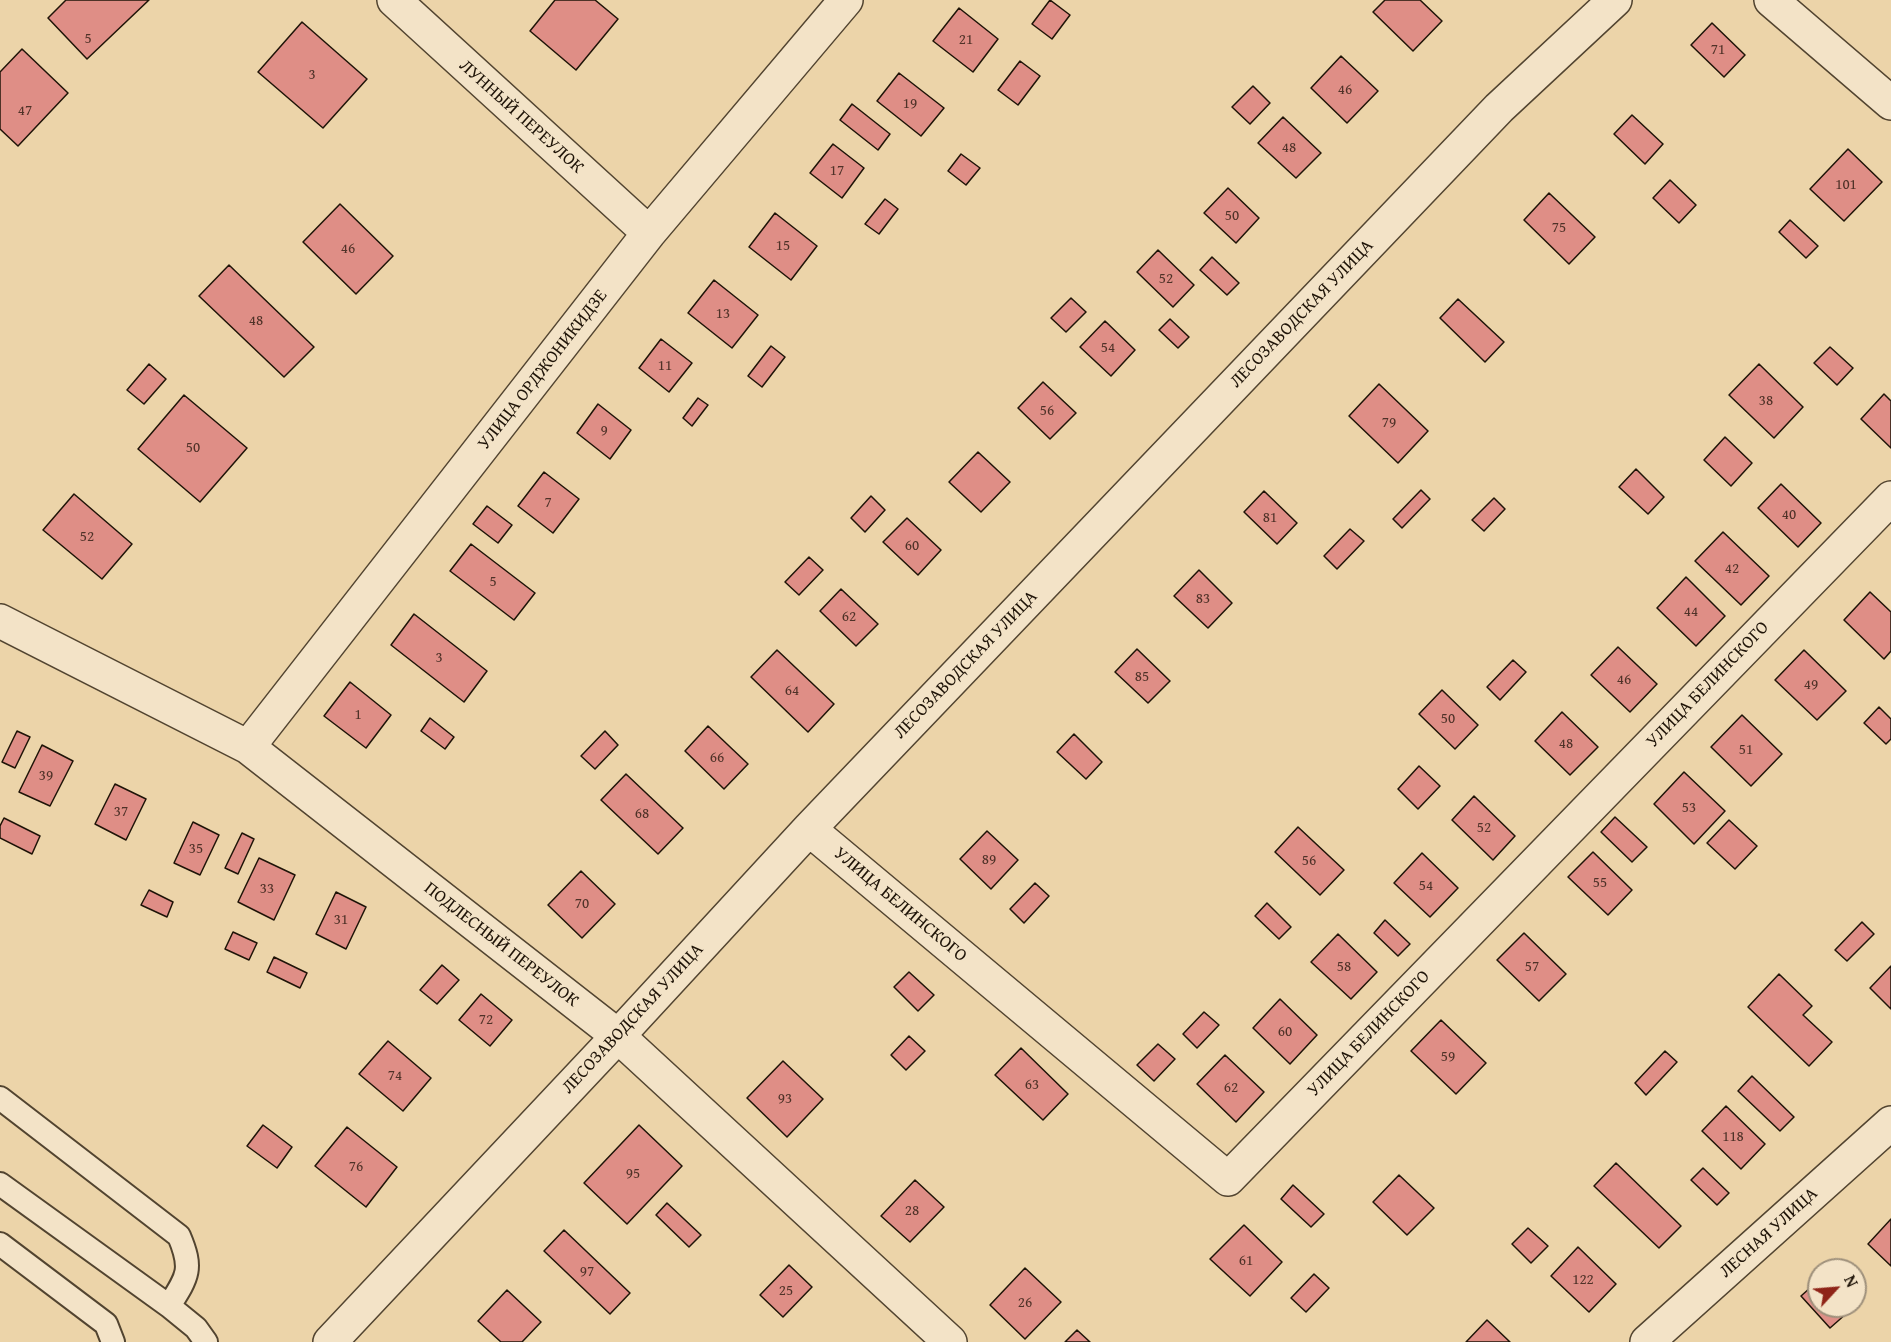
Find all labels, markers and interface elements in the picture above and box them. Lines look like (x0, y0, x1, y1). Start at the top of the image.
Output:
house number: 5 (84, 30, 92, 48)
house number: 21 (959, 31, 973, 49)
house number: 71 (1711, 41, 1725, 59)
street label: ЛУННЫЙ ПЕРЕУЛОК (454, 55, 588, 179)
house number: 3 (308, 66, 316, 84)
house number: 46 (1338, 81, 1352, 99)
house number: 19 (903, 95, 917, 113)
house number: 47 (18, 102, 32, 120)
house number: 48 (1282, 139, 1296, 157)
house number: 17 (830, 162, 844, 180)
house number: 101 (1835, 176, 1857, 194)
house number: 50 (1225, 207, 1239, 225)
house number: 75 (1552, 219, 1566, 237)
street label: ЛЕСОЗАВОДСКАЯ УЛИЦА (1226, 235, 1378, 393)
house number: 15 (776, 237, 790, 255)
house number: 46 (341, 240, 355, 258)
house number: 52 (1159, 270, 1173, 288)
street label: УЛИЦА ОРДЖОНИКИДЗЕ (474, 286, 612, 454)
house number: 13 (716, 305, 730, 323)
house number: 48 (249, 312, 263, 330)
house number: 54 (1101, 339, 1115, 357)
house number: 11 (658, 357, 672, 375)
house number: 38 (1759, 392, 1773, 410)
house number: 56 (1040, 402, 1054, 420)
house number: 79 (1382, 414, 1396, 432)
house number: 9 (600, 422, 608, 440)
house number: 50 (186, 439, 200, 457)
house number: 7 (544, 494, 552, 512)
house number: 40 (1782, 506, 1796, 524)
house number: 81 (1263, 509, 1277, 527)
house number: 52 (80, 528, 94, 546)
house number: 60 (905, 537, 919, 555)
house number: 42 (1725, 560, 1739, 578)
house number: 5 (489, 573, 497, 591)
street label: ЛЕСОЗАВОДСКАЯ УЛИЦА (890, 586, 1042, 744)
house number: 83 (1196, 590, 1210, 608)
house number: 44 (1684, 603, 1698, 621)
house number: 62 (842, 608, 856, 626)
street label: УЛИЦА БЕЛИНСКОГО (1642, 617, 1774, 753)
house number: 3 (435, 649, 443, 667)
house number: 85 (1135, 668, 1149, 686)
house number: 46 (1617, 671, 1631, 689)
house number: 49 (1804, 676, 1818, 694)
house number: 64 (785, 682, 799, 700)
house number: 1 (354, 706, 362, 724)
house number: 50 (1441, 710, 1455, 728)
house number: 48 (1559, 735, 1573, 753)
house number: 51 (1739, 741, 1753, 759)
house number: 66 (710, 749, 724, 767)
house number: 39 (39, 767, 53, 785)
house number: 53 (1682, 799, 1696, 817)
house number: 37 (114, 803, 128, 821)
house number: 68 (635, 805, 649, 823)
house number: 52 (1477, 819, 1491, 837)
house number: 35 (189, 840, 203, 858)
street label: УЛИЦА БЕЛИНСКОГО (829, 843, 971, 967)
house number: 89 (982, 851, 996, 869)
house number: 56 (1302, 852, 1316, 870)
house number: 55 (1593, 874, 1607, 892)
house number: 54 (1419, 877, 1433, 895)
street label: ПОДЛЕСНЫЙ ПЕРЕУЛОК (419, 878, 583, 1012)
house number: 33 (260, 880, 274, 898)
house number: 70 (575, 895, 589, 913)
house number: 31 (334, 911, 348, 929)
street label: ЛЕСОЗАВОДСКАЯ УЛИЦА (558, 939, 708, 1099)
house number: 58 (1337, 958, 1351, 976)
house number: 57 (1525, 958, 1539, 976)
street label: УЛИЦА БЕЛИНСКОГО (1303, 966, 1435, 1102)
house number: 72 (479, 1011, 493, 1029)
house number: 60 (1278, 1023, 1292, 1041)
house number: 59 (1441, 1048, 1455, 1066)
house number: 74 (388, 1067, 402, 1085)
house number: 63 (1025, 1076, 1039, 1094)
house number: 62 (1224, 1079, 1238, 1097)
house number: 93 (778, 1090, 792, 1108)
house number: 118 (1722, 1128, 1744, 1146)
house number: 76 (349, 1158, 363, 1176)
house number: 95 (626, 1165, 640, 1183)
street label: ЛЕСНАЯ УЛИЦА (1715, 1183, 1823, 1283)
house number: 28 (905, 1202, 919, 1220)
house number: 61 (1239, 1252, 1253, 1270)
north arrow (1807, 1258, 1867, 1318)
house number: 97 (580, 1263, 594, 1281)
house number: 122 (1572, 1271, 1594, 1289)
text: N (1838, 1271, 1865, 1291)
house number: 25 (779, 1282, 793, 1300)
house number: 26 (1018, 1294, 1032, 1312)

